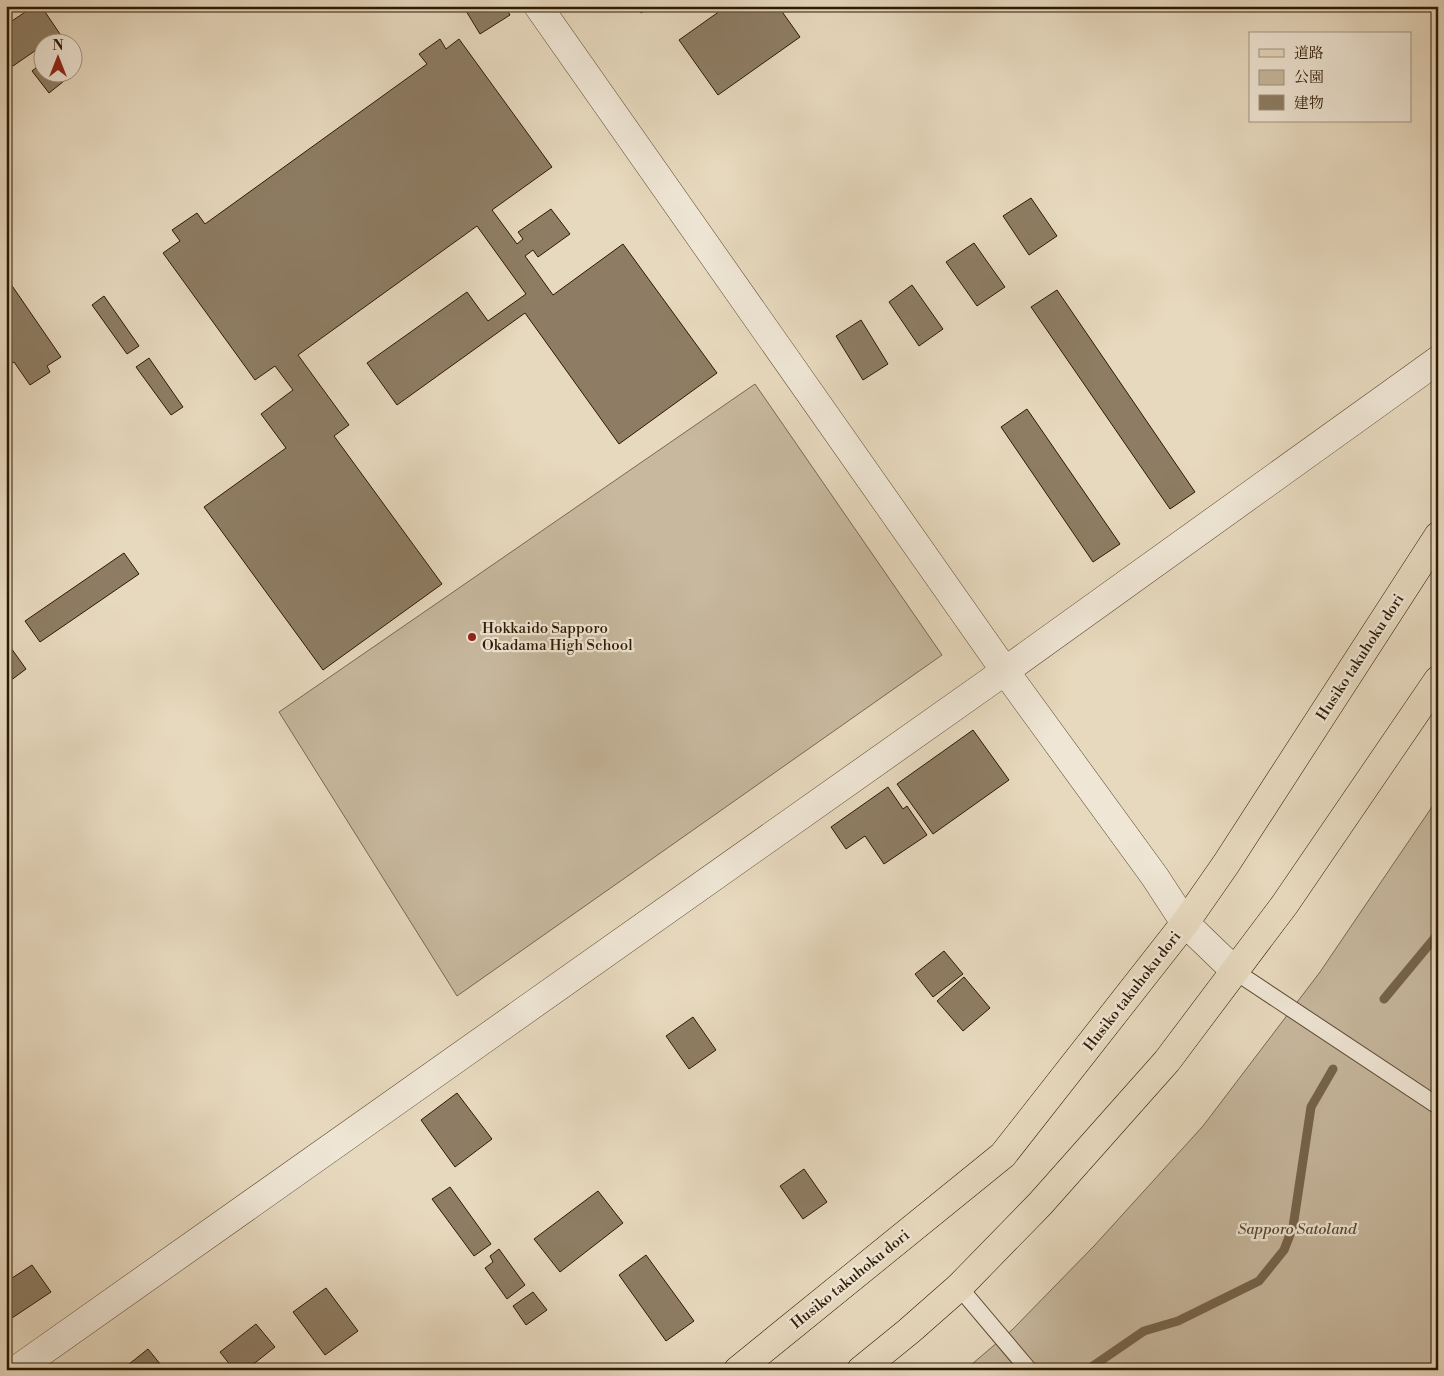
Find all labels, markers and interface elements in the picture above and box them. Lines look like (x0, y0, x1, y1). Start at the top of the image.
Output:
north arrow (32, 32, 82, 82)
legend (1249, 32, 1412, 122)
text: N (52, 37, 64, 55)
text: 道路 (1294, 44, 1324, 63)
text: 公園 (1294, 68, 1324, 87)
text: 建物 (1294, 94, 1324, 113)
street label: Husiko takuhoku dori (1312, 590, 1408, 724)
place label: Hokkaido Sapporo Okadama High School (482, 619, 633, 655)
marker: Hokkaido Sapporo Okadama High School (466, 631, 478, 643)
street label: Husiko takuhoku dori (1080, 927, 1185, 1055)
park label: Sapporo Satoland (1238, 1220, 1357, 1239)
street label: Husiko takuhoku dori (787, 1226, 914, 1333)

